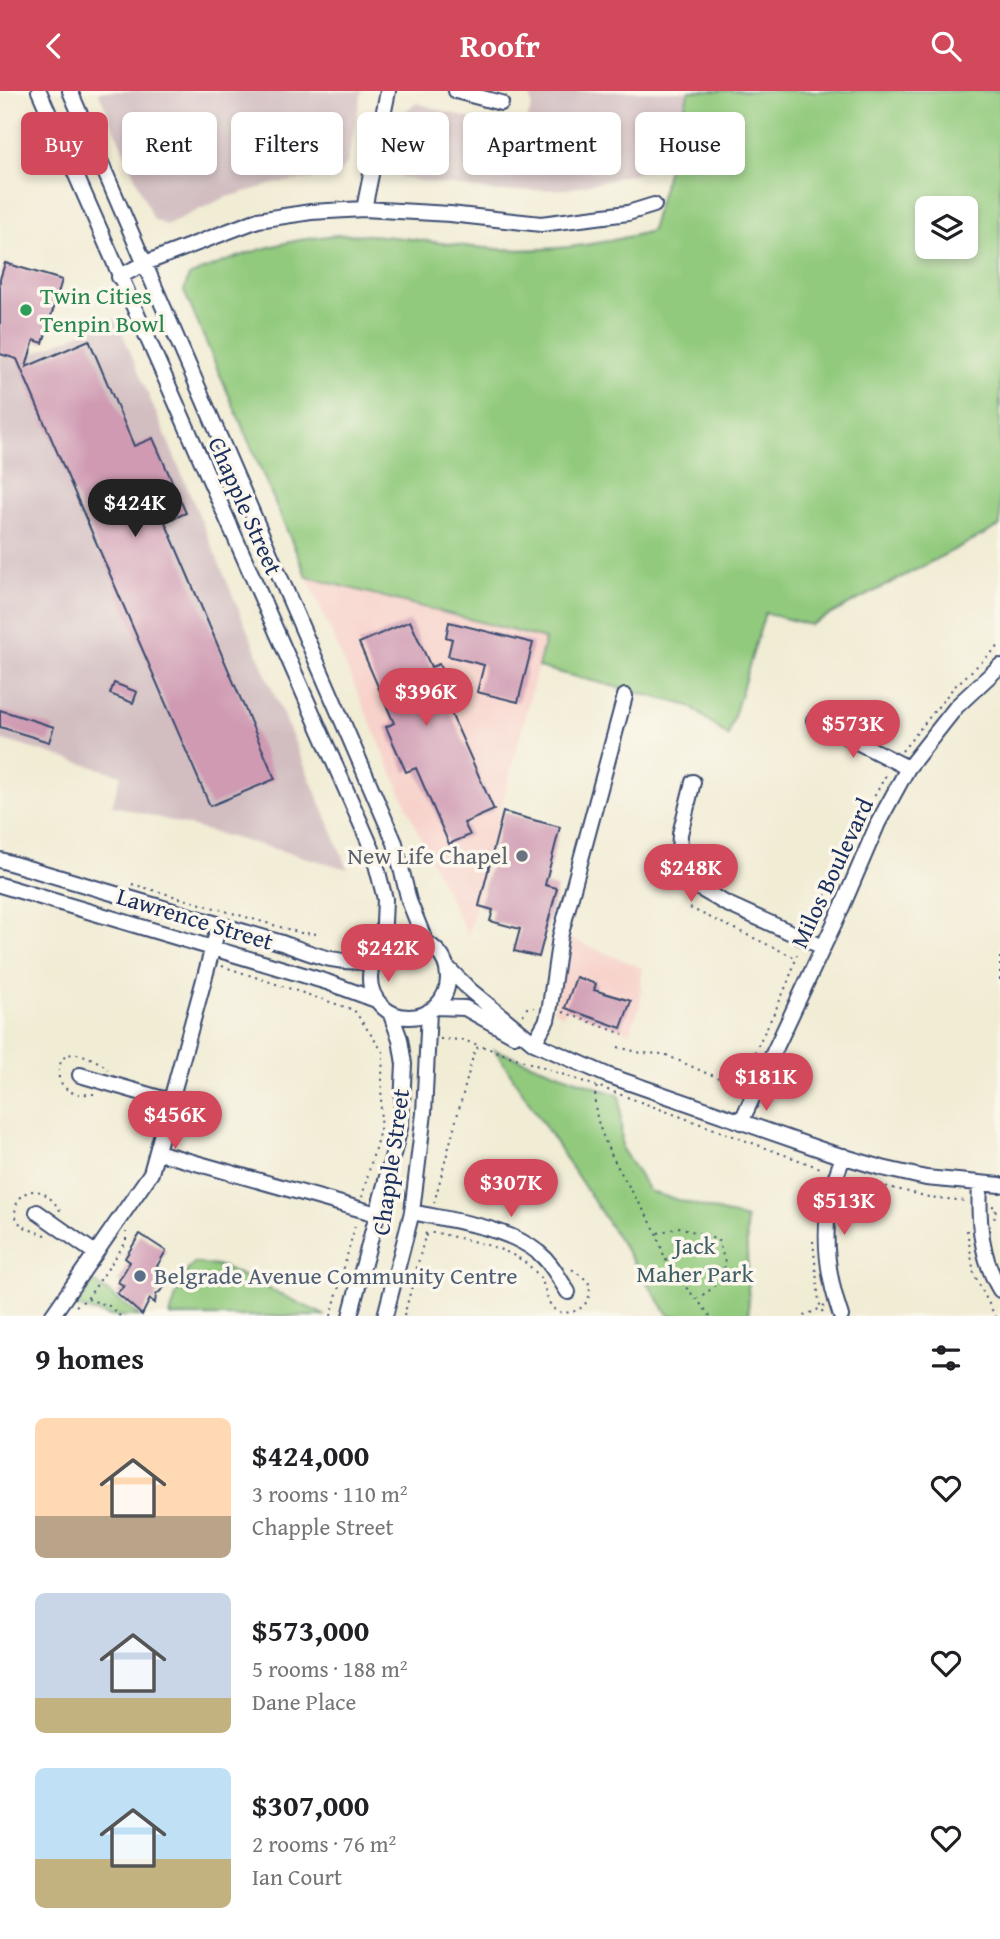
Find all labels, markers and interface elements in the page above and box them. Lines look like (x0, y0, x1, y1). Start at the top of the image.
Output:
text: Roofr (460, 22, 540, 69)
icon: back (35, 27, 73, 65)
icon: search (927, 27, 965, 65)
chip: Buy (21, 112, 108, 175)
chip: Rent (122, 112, 217, 175)
chip: Filters (231, 112, 343, 175)
chip: New (357, 112, 449, 175)
chip: Apartment (463, 112, 621, 175)
chip: House (635, 112, 745, 175)
map controls (915, 196, 978, 259)
button: layers (915, 196, 978, 259)
place label: Twin Cities Tenpin Bowl (40, 278, 165, 341)
marker: Twin Cities Tenpin Bowl (18, 302, 34, 318)
street label: Chapple Street (199, 431, 292, 581)
pin: $424K (86, 479, 184, 539)
text: $424K (104, 485, 166, 518)
pin: $396K (377, 669, 475, 728)
text: $396K (395, 674, 457, 707)
pin: $573K (804, 701, 902, 760)
text: $573K (822, 706, 884, 739)
street label: Milos Boulevard (781, 792, 882, 954)
place label: New Life Chapel (347, 838, 508, 873)
pin: $248K (642, 845, 740, 904)
marker: New Life Chapel (514, 848, 530, 864)
text: $248K (660, 850, 722, 883)
street label: Lawrence Street (113, 878, 278, 959)
pin: $242K (339, 925, 437, 984)
text: $242K (357, 930, 419, 963)
pin: $181K (717, 1053, 815, 1113)
text: $181K (735, 1059, 797, 1092)
street label: Chapple Street (363, 1086, 418, 1238)
pin: $456K (126, 1091, 224, 1151)
text: $456K (144, 1097, 206, 1130)
pin: $307K (462, 1159, 560, 1219)
text: $307K (480, 1165, 542, 1198)
pin: $513K (795, 1177, 893, 1237)
text: $513K (813, 1183, 875, 1216)
park label: Jack Maher Park (636, 1228, 754, 1291)
place label: Belgrade Avenue Community Centre (154, 1258, 517, 1293)
marker: Belgrade Avenue Community Centre (132, 1268, 148, 1284)
text: 9 homes (35, 1336, 144, 1380)
icon: filters (927, 1339, 965, 1377)
text: $424,000 (252, 1433, 369, 1477)
icon: home (91, 1446, 175, 1530)
icon: heart (927, 1469, 965, 1507)
text: 3 rooms · 110 m² (252, 1477, 407, 1510)
text: Chapple Street (252, 1510, 394, 1543)
text: $573,000 (252, 1608, 369, 1652)
icon: home (91, 1621, 175, 1705)
icon: heart (927, 1644, 965, 1682)
text: 5 rooms · 188 m² (252, 1652, 407, 1685)
text: Dane Place (252, 1685, 356, 1718)
text: $307,000 (252, 1783, 369, 1827)
icon: home (91, 1796, 175, 1880)
icon: heart (927, 1819, 965, 1857)
text: 2 rooms · 76 m² (252, 1827, 396, 1860)
text: Ian Court (252, 1860, 342, 1893)

